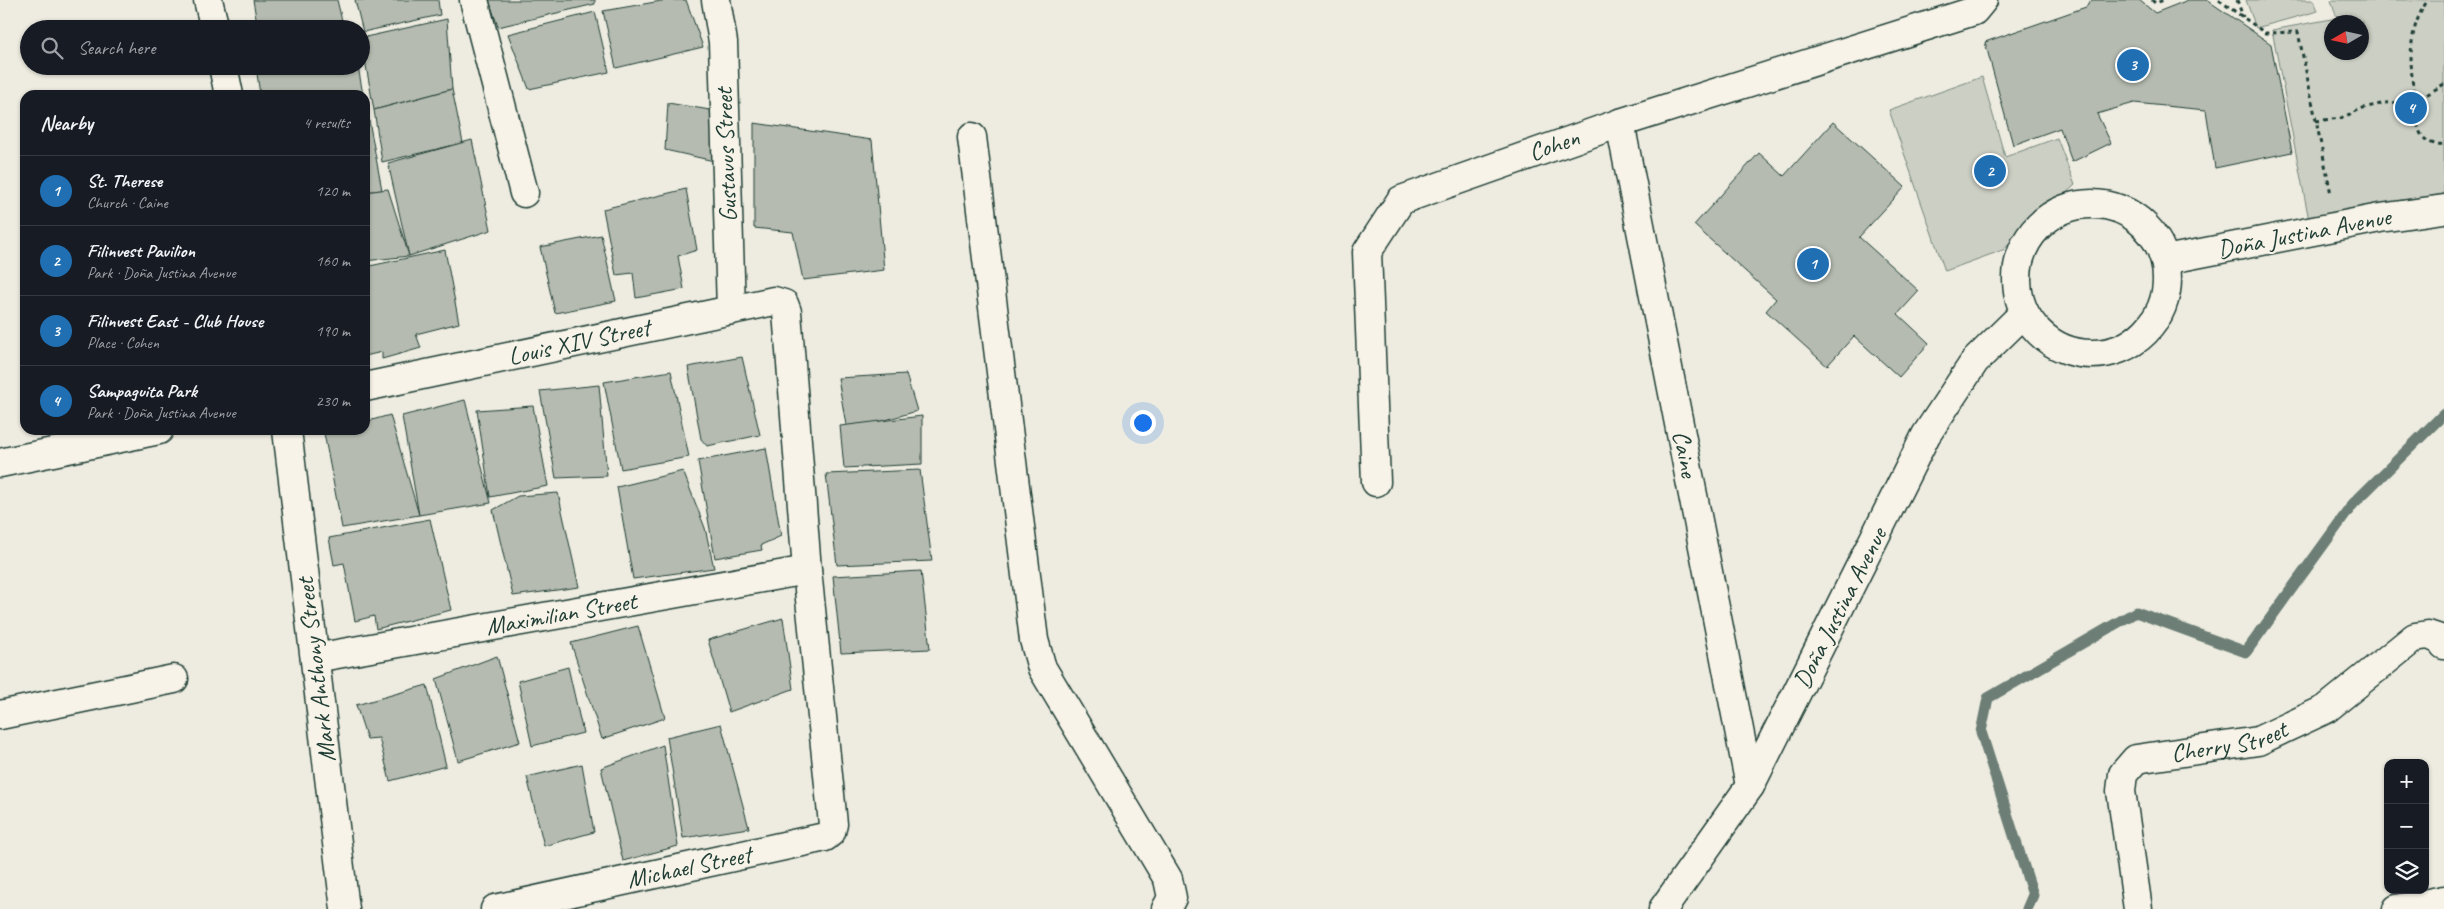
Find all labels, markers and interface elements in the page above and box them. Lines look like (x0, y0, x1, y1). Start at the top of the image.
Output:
north arrow (2324, 15, 2369, 60)
search box (20, 20, 370, 75)
icon: search (38, 34, 66, 62)
text: Search here (78, 36, 155, 60)
pin: 3 (2117, 46, 2149, 84)
street label: Gustavus Street (708, 85, 744, 223)
pin: 4 (2395, 89, 2427, 127)
text: Nearby (40, 110, 93, 136)
text: 4 results (303, 113, 350, 133)
street label: Cohen (1524, 121, 1584, 169)
pin: 2 (1974, 152, 2006, 190)
text: St. Therese (87, 169, 162, 193)
text: 1 (52, 181, 60, 201)
text: 120 m (316, 181, 350, 201)
text: Church · Caine (87, 193, 168, 213)
street label: Doña Justina Avenue (2215, 200, 2395, 265)
text: Filinvest Pavilion (87, 239, 195, 263)
pin: 1 (1797, 245, 1829, 283)
text: 2 (52, 251, 60, 271)
text: 160 m (316, 251, 350, 271)
text: Park · Doña Justina Avenue (87, 263, 236, 283)
text: Filinvest East - Club House (87, 309, 263, 333)
street label: Louis XIV Street (505, 311, 656, 373)
text: 3 (52, 321, 60, 341)
text: 190 m (316, 321, 350, 341)
text: Place · Cohen (87, 333, 159, 353)
text: Sampaguita Park (87, 379, 197, 403)
text: 4 (52, 391, 60, 411)
text: 230 m (316, 391, 350, 411)
text: Park · Doña Justina Avenue (87, 403, 236, 423)
your location (1130, 410, 1156, 436)
street label: Caine (1665, 428, 1706, 482)
street label: Doña Justina Avenue (1786, 521, 1895, 694)
street label: Mark Anthony Street (289, 573, 343, 764)
street label: Maximilian Street (483, 585, 641, 643)
street label: Cherry Street (2169, 712, 2295, 770)
map controls (2384, 759, 2429, 894)
button: + (2384, 759, 2429, 804)
button: − (2384, 804, 2429, 849)
street label: Michael Street (624, 837, 758, 896)
button: layers (2384, 849, 2429, 894)

